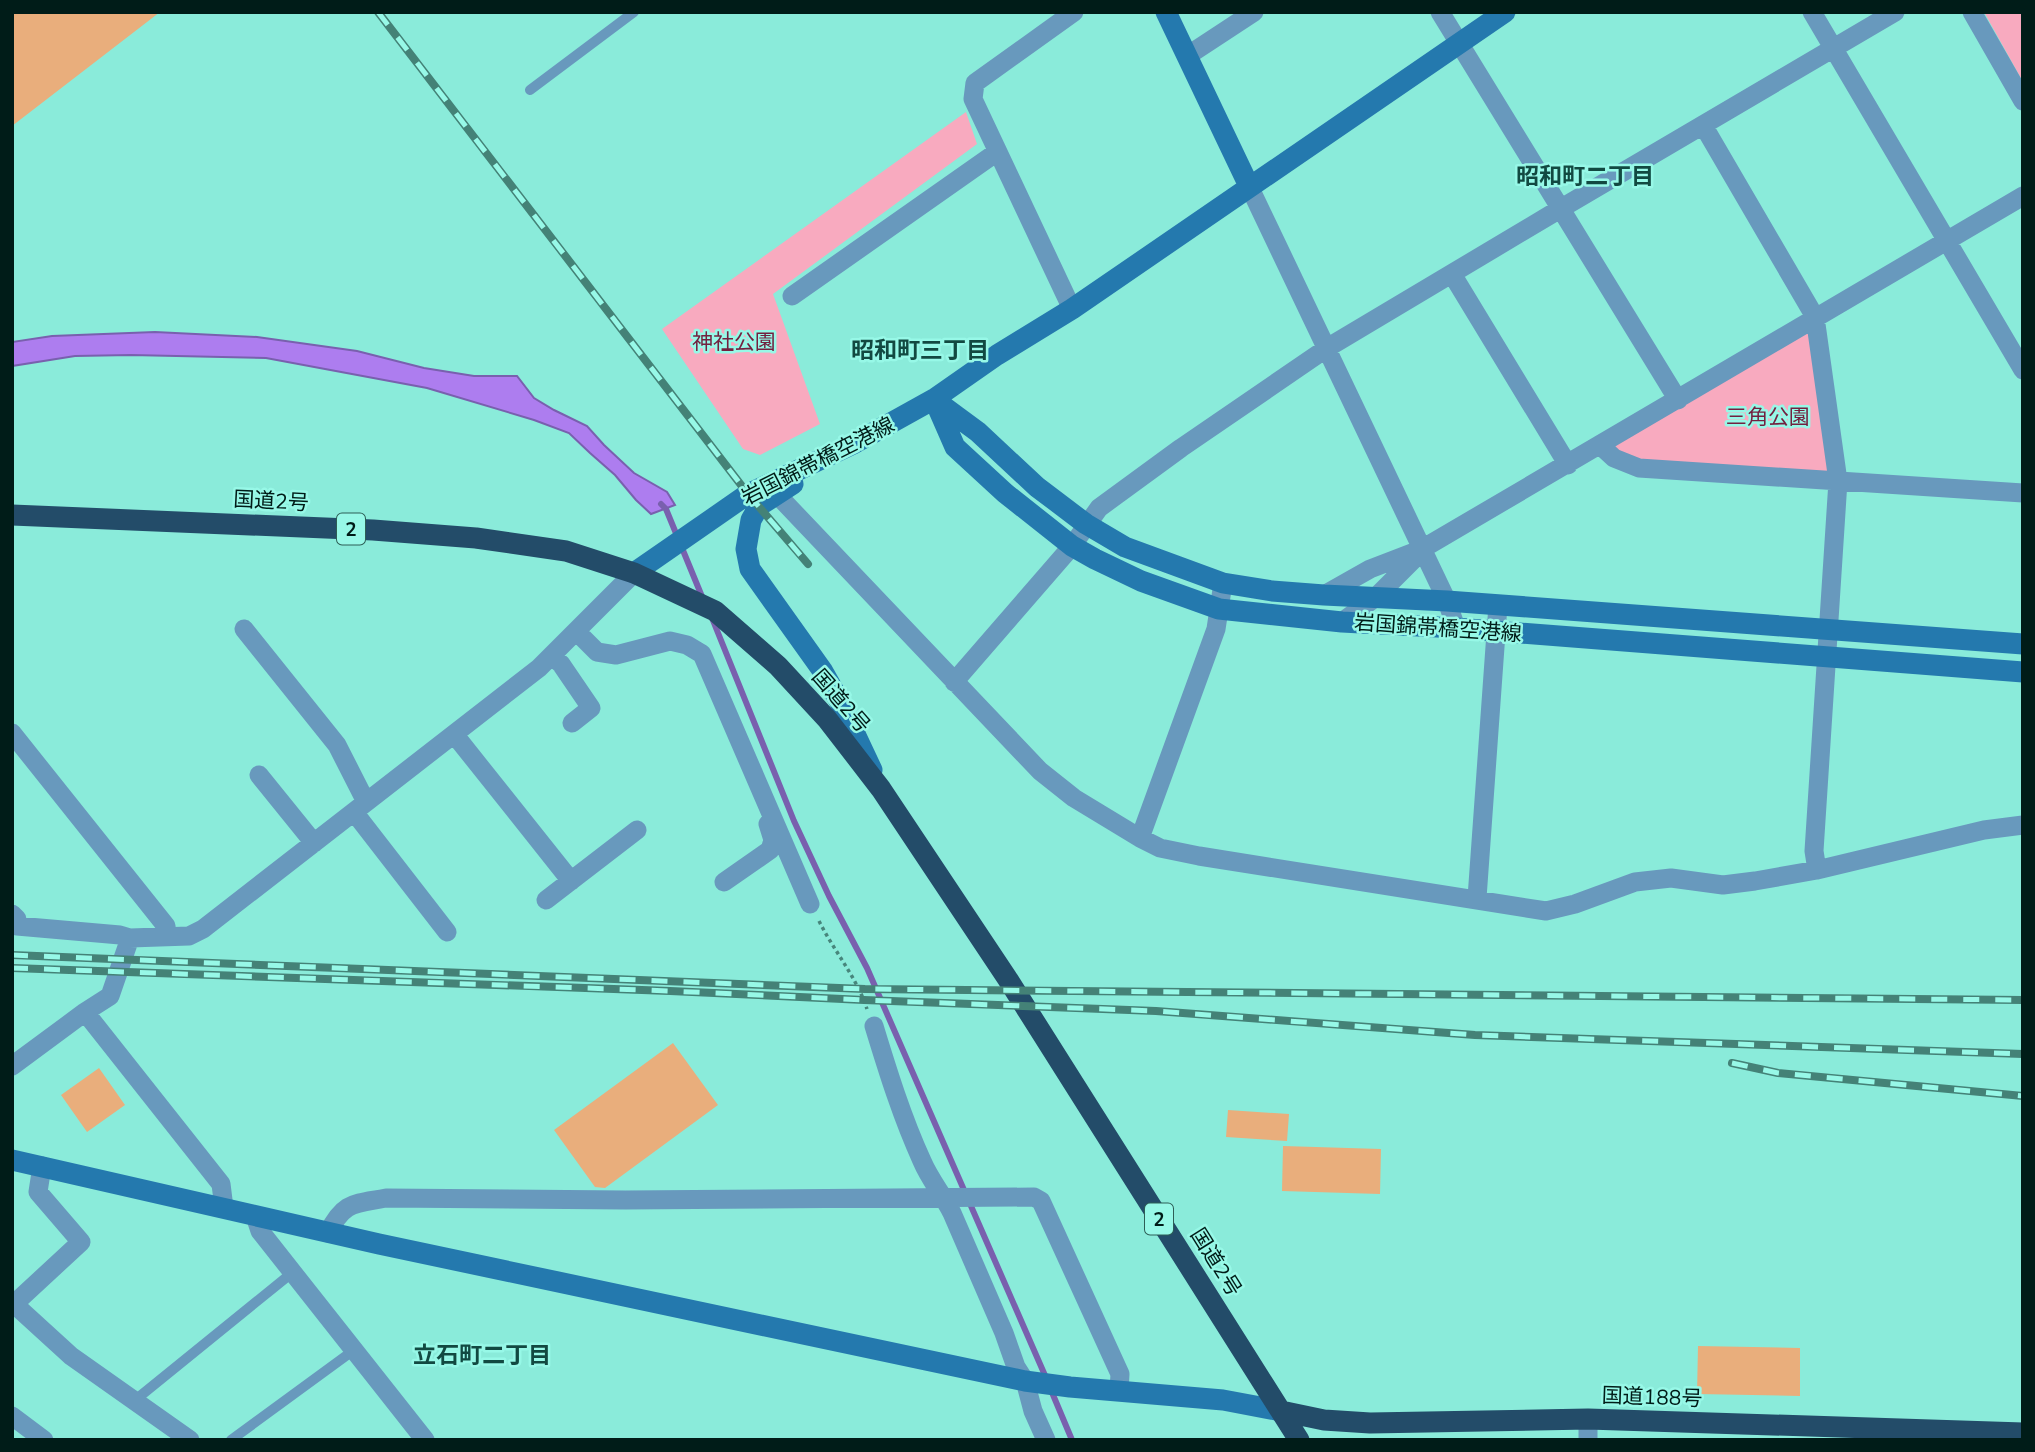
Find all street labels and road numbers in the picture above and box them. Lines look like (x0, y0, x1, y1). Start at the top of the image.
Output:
street label: 岩国錦帯橋空港線 (737, 410, 899, 512)
street label: 国道2号 (233, 485, 309, 517)
road number: 2 (337, 514, 365, 544)
street label: 岩国錦帯橋空港線 (1353, 608, 1523, 648)
street label: 国道2号 (806, 663, 876, 739)
road number: 2 (1145, 1204, 1173, 1234)
street label: 国道2号 (1184, 1223, 1248, 1301)
street label: 国道188号 (1601, 1381, 1703, 1413)

